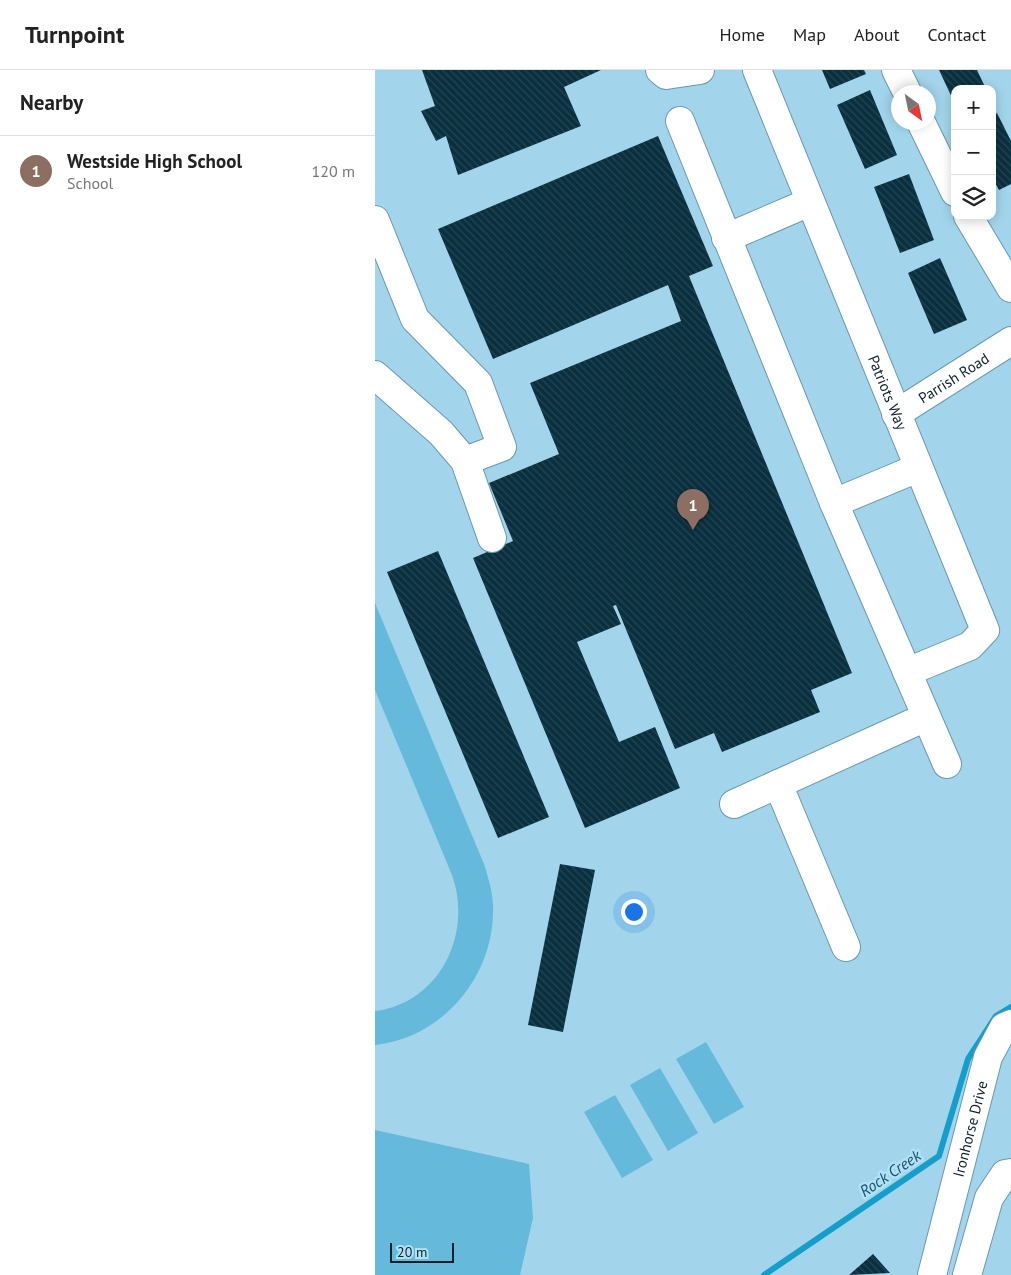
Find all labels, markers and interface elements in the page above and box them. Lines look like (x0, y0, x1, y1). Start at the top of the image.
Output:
text: Turnpoint (25, 19, 124, 50)
text: Home (719, 23, 765, 46)
text: Map (793, 23, 826, 46)
text: About (854, 23, 900, 46)
text: Contact (928, 23, 986, 46)
north arrow (891, 85, 936, 130)
map controls (951, 85, 996, 220)
button: + (951, 85, 996, 130)
text: Nearby (20, 89, 83, 116)
button: − (951, 130, 996, 175)
text: Westside High School (67, 149, 242, 173)
text: 1 (31, 161, 41, 181)
text: 120 m (312, 161, 355, 181)
text: School (67, 173, 113, 193)
button: layers (951, 175, 996, 220)
street label: Parrish Road (915, 348, 992, 407)
street label: Patriots Way (865, 352, 912, 432)
pin: 1 (677, 489, 709, 530)
your location (621, 899, 647, 925)
street label: Ironhorse Drive (948, 1079, 991, 1179)
water label: Rock Creek (856, 1145, 925, 1201)
scale bar (390, 1240, 454, 1263)
text: 20 m (397, 1243, 427, 1261)

